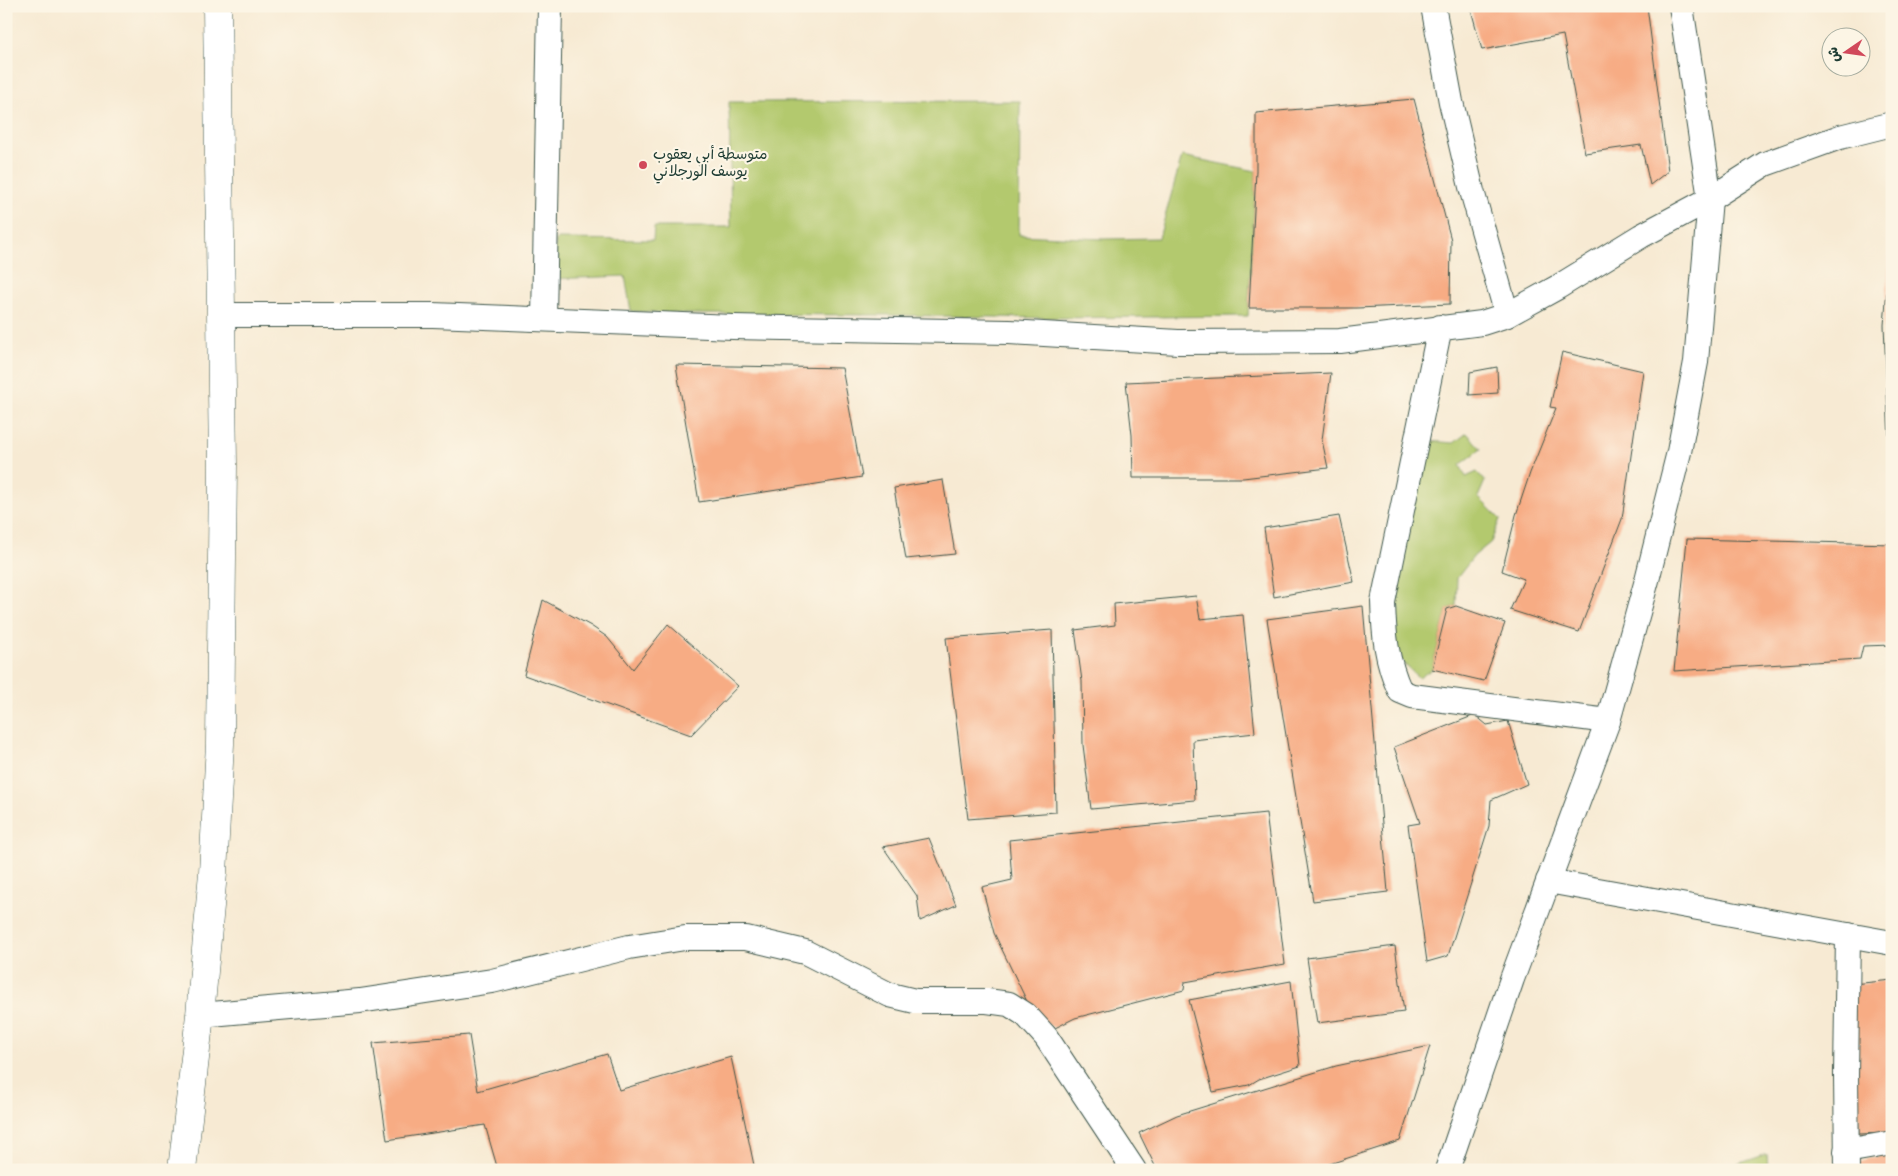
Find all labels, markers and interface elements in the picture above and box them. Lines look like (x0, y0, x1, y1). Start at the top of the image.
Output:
north arrow (1820, 28, 1870, 78)
text: ش (1826, 45, 1846, 64)
place label: متوسطة أبي يعقوب يوسف الورجلاني (653, 145, 768, 184)
marker: متوسطة أبي يعقوب يوسف الورجلاني (637, 159, 649, 171)

